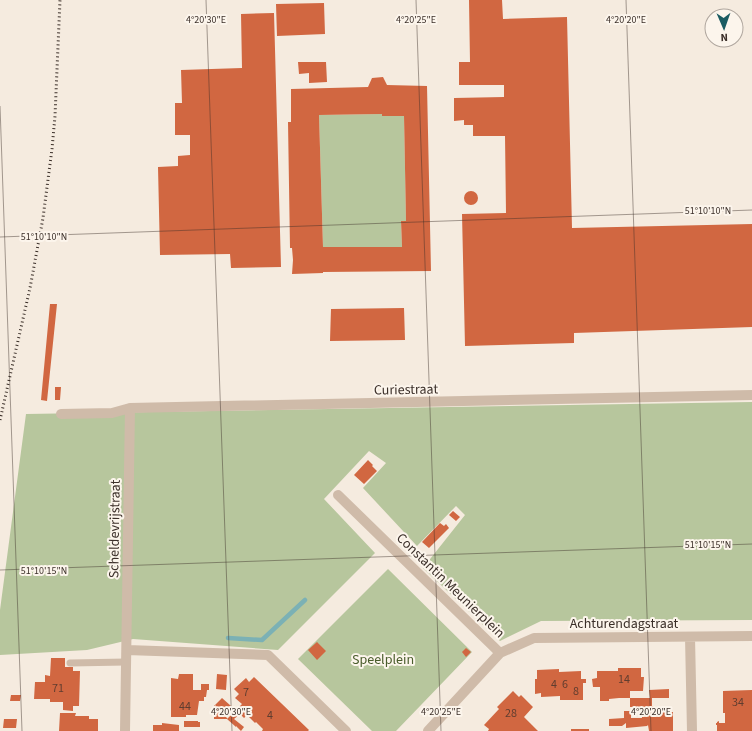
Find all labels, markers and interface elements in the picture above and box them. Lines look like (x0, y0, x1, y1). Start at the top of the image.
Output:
north arrow (704, 8, 744, 48)
text: 4°20'30"E (186, 13, 226, 27)
text: 4°20'25"E (396, 13, 436, 27)
text: 4°20'20"E (606, 13, 646, 27)
text: N (720, 30, 728, 45)
text: 51°10'10"N (685, 204, 731, 218)
text: 51°10'10"N (21, 230, 67, 244)
street label: Curiestraat (374, 379, 439, 401)
street label: Scheldevrijstraat (104, 479, 126, 578)
street label: Constantin Meunierplein (392, 529, 509, 643)
text: 51°10'15"N (685, 538, 731, 552)
text: 51°10'15"N (21, 564, 67, 578)
street label: Achturendagstraat (570, 614, 679, 634)
park label: Speelplein (352, 650, 414, 670)
house number: 14 (618, 671, 630, 688)
house number: 4 (551, 676, 557, 693)
house number: 6 (562, 676, 568, 693)
house number: 71 (52, 680, 64, 697)
house number: 8 (573, 683, 579, 700)
house number: 7 (243, 684, 249, 701)
house number: 34 (732, 694, 744, 711)
house number: 44 (179, 698, 191, 715)
text: 4°20'30"E (211, 705, 251, 719)
text: 4°20'25"E (421, 705, 461, 719)
house number: 28 (505, 705, 517, 722)
text: 4°20'20"E (631, 705, 671, 719)
house number: 4 (267, 707, 273, 724)

